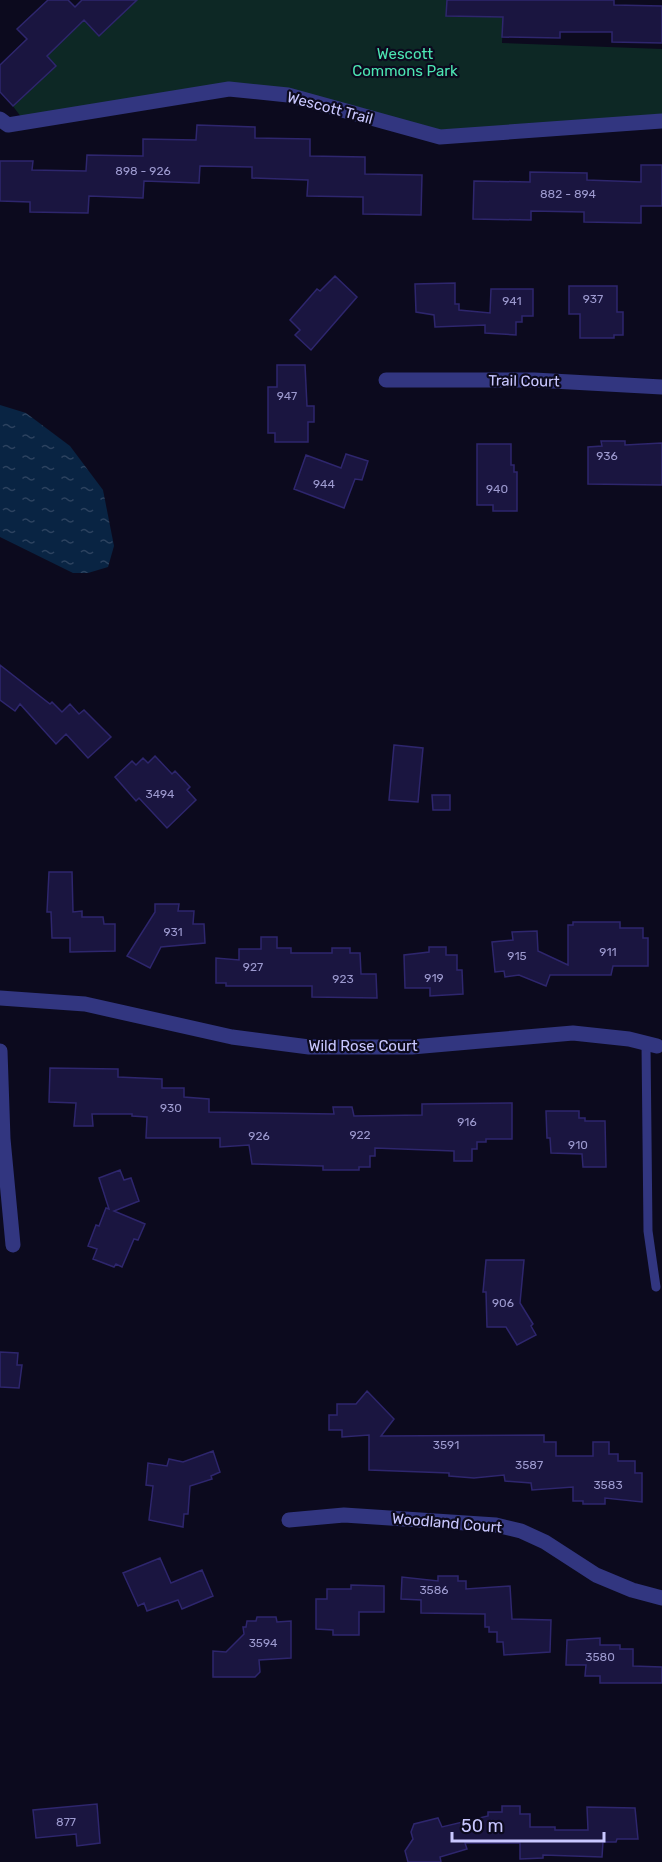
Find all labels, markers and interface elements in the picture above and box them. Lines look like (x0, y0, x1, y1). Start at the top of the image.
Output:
park label: Wescott Commons Park (352, 45, 458, 80)
street label: Wescott Trail (285, 88, 375, 128)
house number: 898 - 926 (115, 164, 171, 178)
house number: 882 - 894 (540, 187, 597, 201)
house number: 937 (583, 292, 603, 306)
house number: 941 (502, 294, 522, 308)
street label: Trail Court (488, 371, 560, 391)
house number: 947 (277, 389, 297, 403)
house number: 936 (596, 449, 618, 463)
house number: 944 (313, 477, 335, 491)
house number: 940 (486, 482, 508, 496)
house number: 3494 (146, 787, 175, 801)
house number: 931 (163, 925, 183, 939)
house number: 911 (599, 945, 617, 959)
house number: 915 (507, 949, 527, 963)
house number: 927 (243, 960, 263, 974)
house number: 919 (424, 971, 444, 985)
house number: 923 (332, 972, 354, 986)
street label: Wild Rose Court (308, 1037, 418, 1055)
house number: 930 (160, 1101, 182, 1115)
house number: 916 (457, 1115, 477, 1129)
house number: 922 (349, 1128, 371, 1142)
house number: 926 (248, 1129, 270, 1143)
house number: 910 (568, 1138, 588, 1152)
house number: 906 (492, 1296, 514, 1310)
house number: 3591 (433, 1438, 459, 1452)
house number: 3587 (515, 1458, 543, 1472)
house number: 3583 (593, 1478, 623, 1492)
street label: Woodland Court (391, 1509, 503, 1537)
house number: 3586 (419, 1583, 449, 1597)
house number: 3594 (249, 1636, 278, 1650)
house number: 3580 (585, 1650, 615, 1664)
scale bar (452, 1805, 604, 1843)
house number: 877 (56, 1815, 76, 1829)
text: 50 m (461, 1815, 504, 1837)

